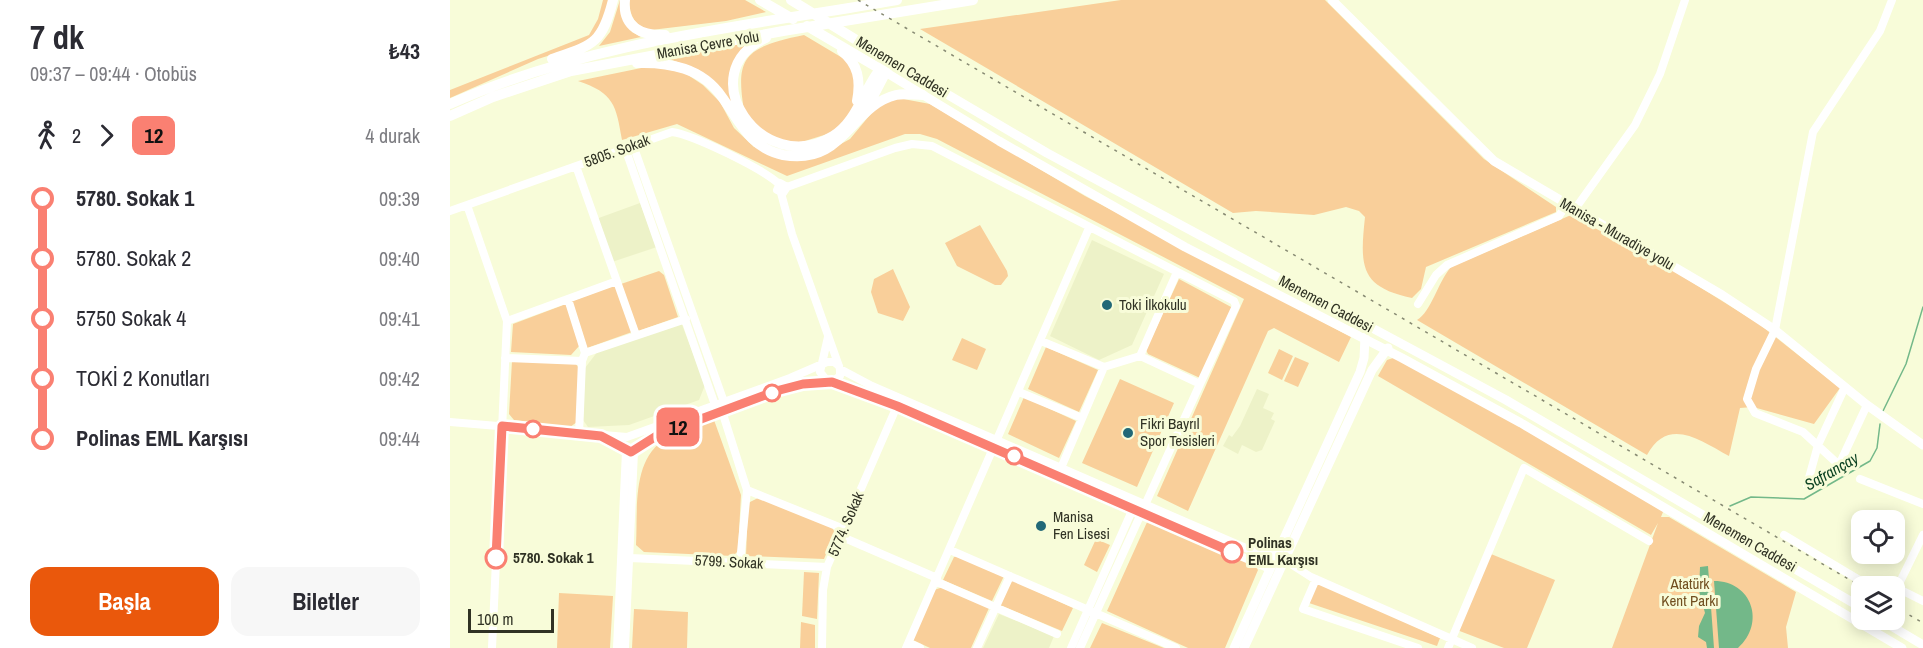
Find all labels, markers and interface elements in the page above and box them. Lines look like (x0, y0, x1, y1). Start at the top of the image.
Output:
text: 7 dk (30, 15, 84, 59)
street label: Manisa Çevre Yolu (655, 25, 761, 64)
street label: Menemen Caddesi (852, 31, 952, 102)
text: ₺43 (389, 36, 420, 66)
text: 09:37 – 09:44 · Otobüs (30, 60, 197, 87)
icon: walk (30, 119, 63, 152)
icon: forward (90, 119, 123, 152)
text: 12 (144, 121, 163, 150)
text: 2 (72, 122, 81, 149)
text: 4 durak (365, 122, 420, 149)
street label: 5805. Sokak (581, 129, 653, 172)
text: 5780. Sokak 1 (76, 183, 194, 213)
text: 09:39 (379, 185, 420, 212)
street label: Manisa - Muradiye yolu (1556, 192, 1678, 275)
text: 5780. Sokak 2 (76, 243, 191, 273)
text: 09:40 (379, 245, 420, 272)
street label: Menemen Caddesi (1275, 270, 1377, 337)
place label: Toki İlkokulu (1119, 294, 1187, 315)
marker: Toki İlkokulu (1100, 298, 1114, 312)
text: 5750 Sokak 4 (76, 303, 186, 333)
text: 09:41 (379, 305, 420, 332)
text: TOKİ 2 Konutları (76, 363, 210, 393)
text: 09:42 (379, 365, 420, 392)
unlabelled marker (763, 384, 781, 402)
line badge: 12 (651, 408, 705, 446)
text: 12 (668, 413, 688, 442)
place label: Fikri Bayrıl Spor Tesisleri (1140, 413, 1215, 451)
unlabelled marker (524, 420, 542, 438)
text: Polinas EML Karşısı (76, 423, 248, 453)
text: 09:44 (379, 425, 420, 452)
marker: Fikri Bayrıl Spor Tesisleri (1121, 426, 1135, 440)
water label: Safrançay (1800, 446, 1863, 495)
unlabelled marker (1005, 447, 1023, 465)
street label: 5774. Sokak (823, 487, 869, 559)
place label: Manisa Fen Lisesi (1053, 506, 1110, 544)
street label: Menemen Caddesi (1700, 506, 1800, 577)
map controls (1851, 510, 1905, 630)
button: locate (1851, 510, 1905, 564)
marker: Manisa Fen Lisesi (1034, 519, 1048, 533)
place label: Polinas EML Karşısı (1248, 532, 1318, 570)
marker: Polinas EML Karşısı (1221, 541, 1243, 563)
marker: 5780. Sokak 1 (485, 547, 507, 569)
place label: 5780. Sokak 1 (513, 547, 594, 568)
street label: 5799. Sokak (694, 549, 765, 574)
button: Başla (30, 567, 219, 636)
button: Biletler (231, 567, 420, 636)
park label: Atatürk Kent Parkı (1661, 573, 1719, 611)
button: layers (1851, 576, 1905, 630)
scale bar (468, 606, 554, 634)
text: 100 m (477, 608, 513, 630)

